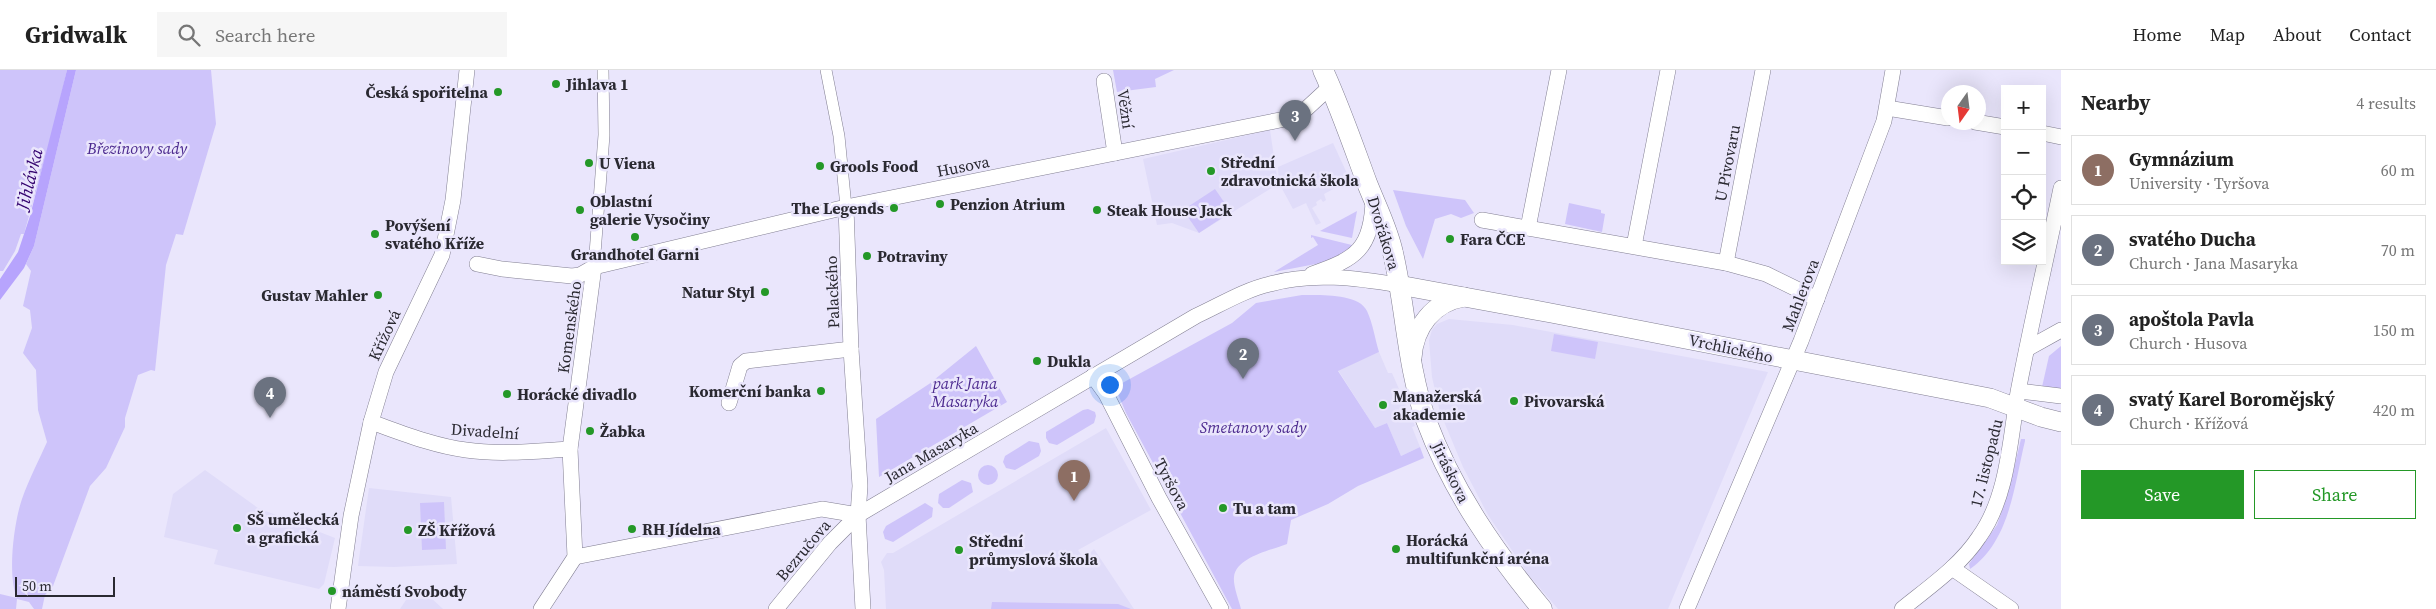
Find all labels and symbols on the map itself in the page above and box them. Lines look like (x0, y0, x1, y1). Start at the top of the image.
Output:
place label: Jihlava 1 (565, 73, 629, 95)
marker: Jihlava 1 (550, 78, 562, 90)
place label: Česká spořitelna (366, 81, 488, 103)
north arrow (1941, 85, 1986, 130)
marker: Česká spořitelna (492, 86, 504, 98)
street label: Věžní (1112, 88, 1140, 130)
pin: 3 (1279, 100, 1311, 141)
street label: U Pivovaru (1709, 123, 1745, 203)
park label: Březinovy sady (86, 137, 187, 159)
water label: Jihlávka (9, 145, 49, 215)
street label: Husova (935, 150, 992, 182)
place label: Střední zdravotnická škola (1221, 151, 1359, 191)
place label: U Viena (599, 152, 656, 174)
place label: Grools Food (830, 155, 919, 177)
marker: U Viena (583, 157, 595, 169)
marker: Grools Food (814, 160, 826, 172)
marker: Střední zdravotnická škola (1205, 165, 1217, 177)
place label: Oblastní galerie Vysočiny (590, 190, 710, 230)
place label: Penzion Atrium (950, 193, 1066, 215)
street label: Dvořákova (1362, 194, 1406, 273)
place label: The Legends (791, 197, 884, 219)
marker: Penzion Atrium (934, 198, 946, 210)
place label: Steak House Jack (1107, 199, 1232, 221)
marker: The Legends (888, 202, 900, 214)
marker: Oblastní galerie Vysočiny (574, 204, 586, 216)
marker: Steak House Jack (1091, 204, 1103, 216)
place label: Povýšení svatého Kříže (385, 214, 484, 254)
marker: Povýšení svatého Kříže (369, 228, 381, 240)
place label: Fara ČCE (1460, 228, 1526, 250)
marker: Grandhotel Garni (629, 231, 641, 243)
marker: Fara ČCE (1444, 233, 1456, 245)
place label: Grandhotel Garni (571, 243, 699, 265)
place label: Potraviny (877, 245, 948, 267)
marker: Potraviny (861, 250, 873, 262)
street label: Palackého (820, 255, 844, 329)
street label: Mahlerova (1776, 255, 1824, 334)
street label: Komenského (552, 279, 586, 375)
place label: Natur Styl (682, 281, 755, 303)
place label: Gustav Mahler (261, 284, 369, 306)
marker: Natur Styl (759, 286, 771, 298)
marker: Gustav Mahler (372, 289, 384, 301)
street label: Křížová (363, 305, 406, 364)
street label: Vrchlického (1687, 328, 1775, 368)
pin: 2 (1227, 338, 1259, 379)
place label: Dukla (1047, 350, 1092, 372)
marker: Dukla (1031, 355, 1043, 367)
park label: park Jana Masaryka (931, 372, 999, 412)
your location (1097, 372, 1123, 398)
pin: 4 (254, 377, 286, 418)
place label: Komerční banka (689, 380, 811, 402)
place label: Horácké divadlo (517, 383, 637, 405)
marker: Komerční banka (815, 385, 827, 397)
place label: Manažerská akademie (1393, 385, 1482, 425)
marker: Horácké divadlo (501, 388, 513, 400)
place label: Pivovarská (1524, 390, 1605, 412)
marker: Pivovarská (1508, 395, 1520, 407)
marker: Manažerská akademie (1377, 399, 1389, 411)
street label: Jana Masaryka (880, 416, 982, 488)
park label: Smetanovy sady (1200, 416, 1307, 438)
street label: 17. listopadu (1964, 416, 2008, 510)
street label: Divadelní (450, 418, 520, 444)
place label: Žabka (600, 420, 646, 442)
marker: Žabka (584, 425, 596, 437)
street label: Jiráskova (1426, 437, 1476, 507)
street label: Tyršova (1149, 454, 1195, 514)
pin: 1 (1058, 460, 1090, 501)
place label: Tu a tam (1233, 497, 1297, 519)
marker: Tu a tam (1217, 502, 1229, 514)
place label: SŠ umělecká a grafická (247, 508, 340, 548)
street label: Bezručova (771, 514, 836, 585)
place label: RH Jídelna (642, 518, 721, 540)
place label: ZŠ Křížová (418, 519, 496, 541)
marker: SŠ umělecká a grafická (231, 522, 243, 534)
marker: RH Jídelna (626, 523, 638, 535)
marker: ZŠ Křížová (402, 524, 414, 536)
place label: Horácká multifunkční aréna (1406, 529, 1550, 569)
place label: Střední průmyslová škola (969, 530, 1099, 570)
marker: Horácká multifunkční aréna (1390, 543, 1402, 555)
marker: Střední průmyslová škola (953, 544, 965, 556)
scale bar (15, 574, 115, 597)
place label: náměstí Svobody (342, 580, 467, 602)
marker: náměstí Svobody (326, 585, 338, 597)

